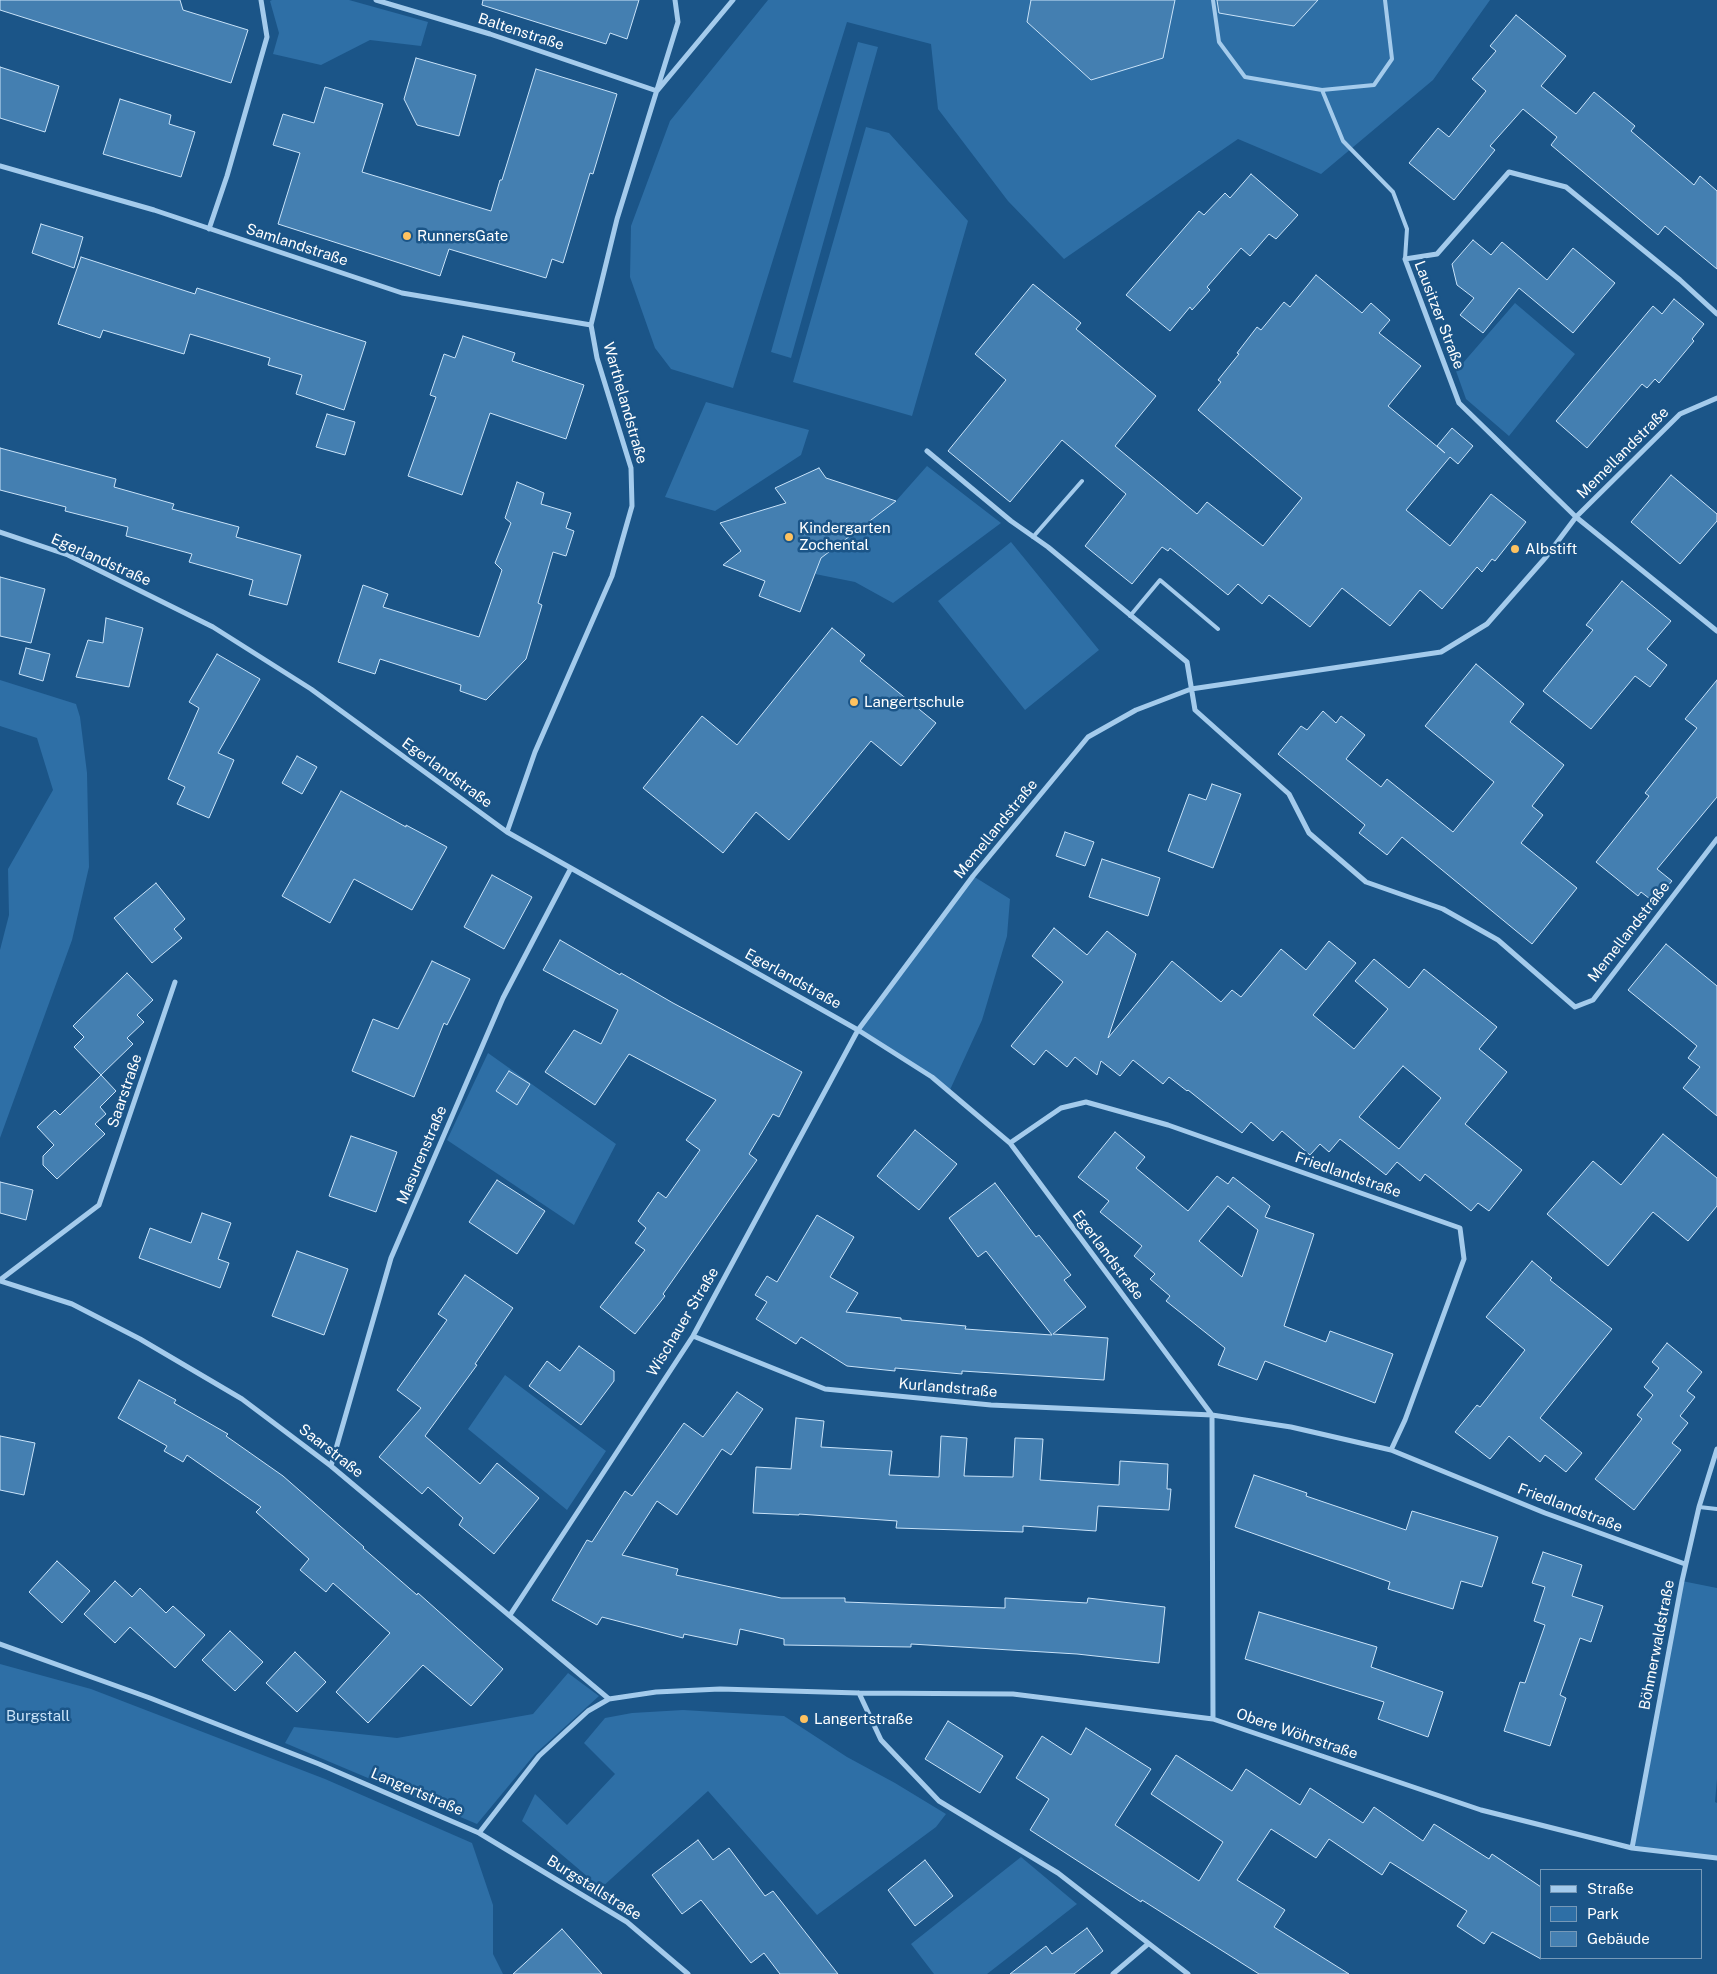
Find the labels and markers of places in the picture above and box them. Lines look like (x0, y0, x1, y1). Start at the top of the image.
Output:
place label: RunnersGate (417, 227, 508, 245)
marker: RunnersGate (401, 230, 413, 242)
place label: Kindergarten Zochental (799, 519, 891, 554)
marker: Kindergarten Zochental (783, 531, 795, 543)
place label: Albstift (1525, 540, 1577, 558)
marker: Albstift (1509, 543, 1521, 555)
place label: Langertschule (864, 693, 964, 711)
marker: Langertschule (848, 696, 860, 708)
place label: Langertstraße (814, 1710, 913, 1728)
marker: Langertstraße (798, 1713, 810, 1725)

